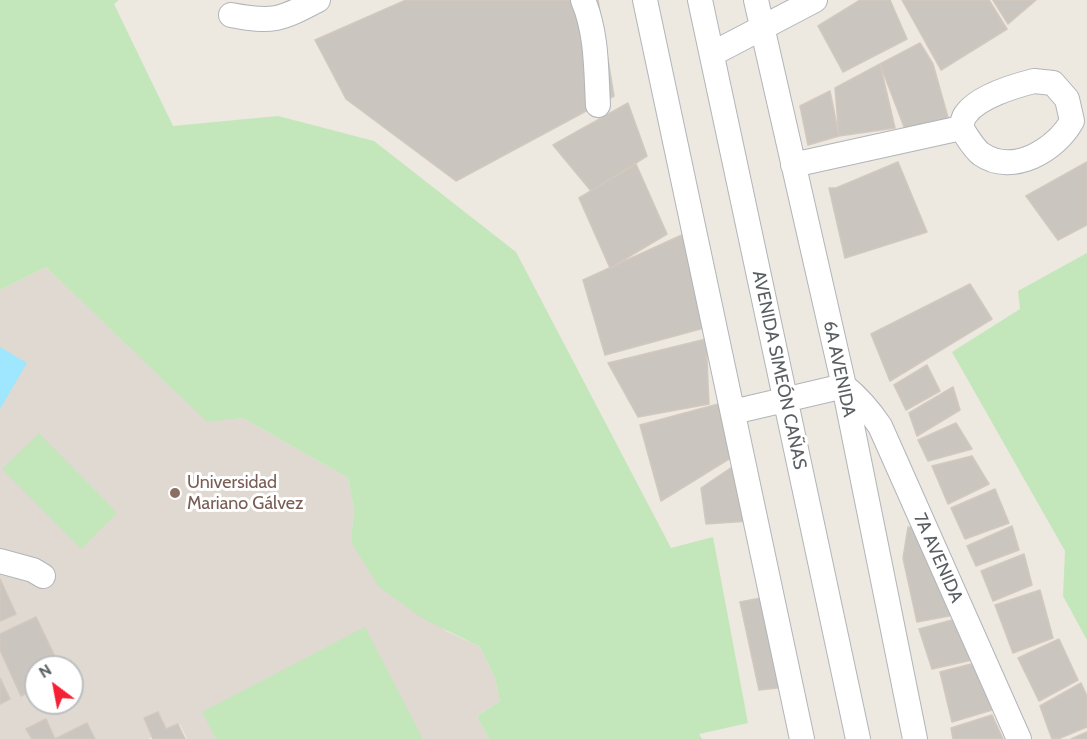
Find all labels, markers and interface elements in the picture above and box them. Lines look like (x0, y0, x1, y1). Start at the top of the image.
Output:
street label: AVENIDA SIMEÓN CAÑAS (747, 269, 811, 471)
street label: 6A AVENIDA (818, 319, 860, 419)
place label: Universidad Mariano Gálvez (187, 472, 304, 514)
marker: Universidad Mariano Gálvez (168, 486, 182, 500)
street label: 7A AVENIDA (909, 510, 967, 606)
north arrow (24, 655, 84, 715)
text: N (35, 660, 55, 682)

